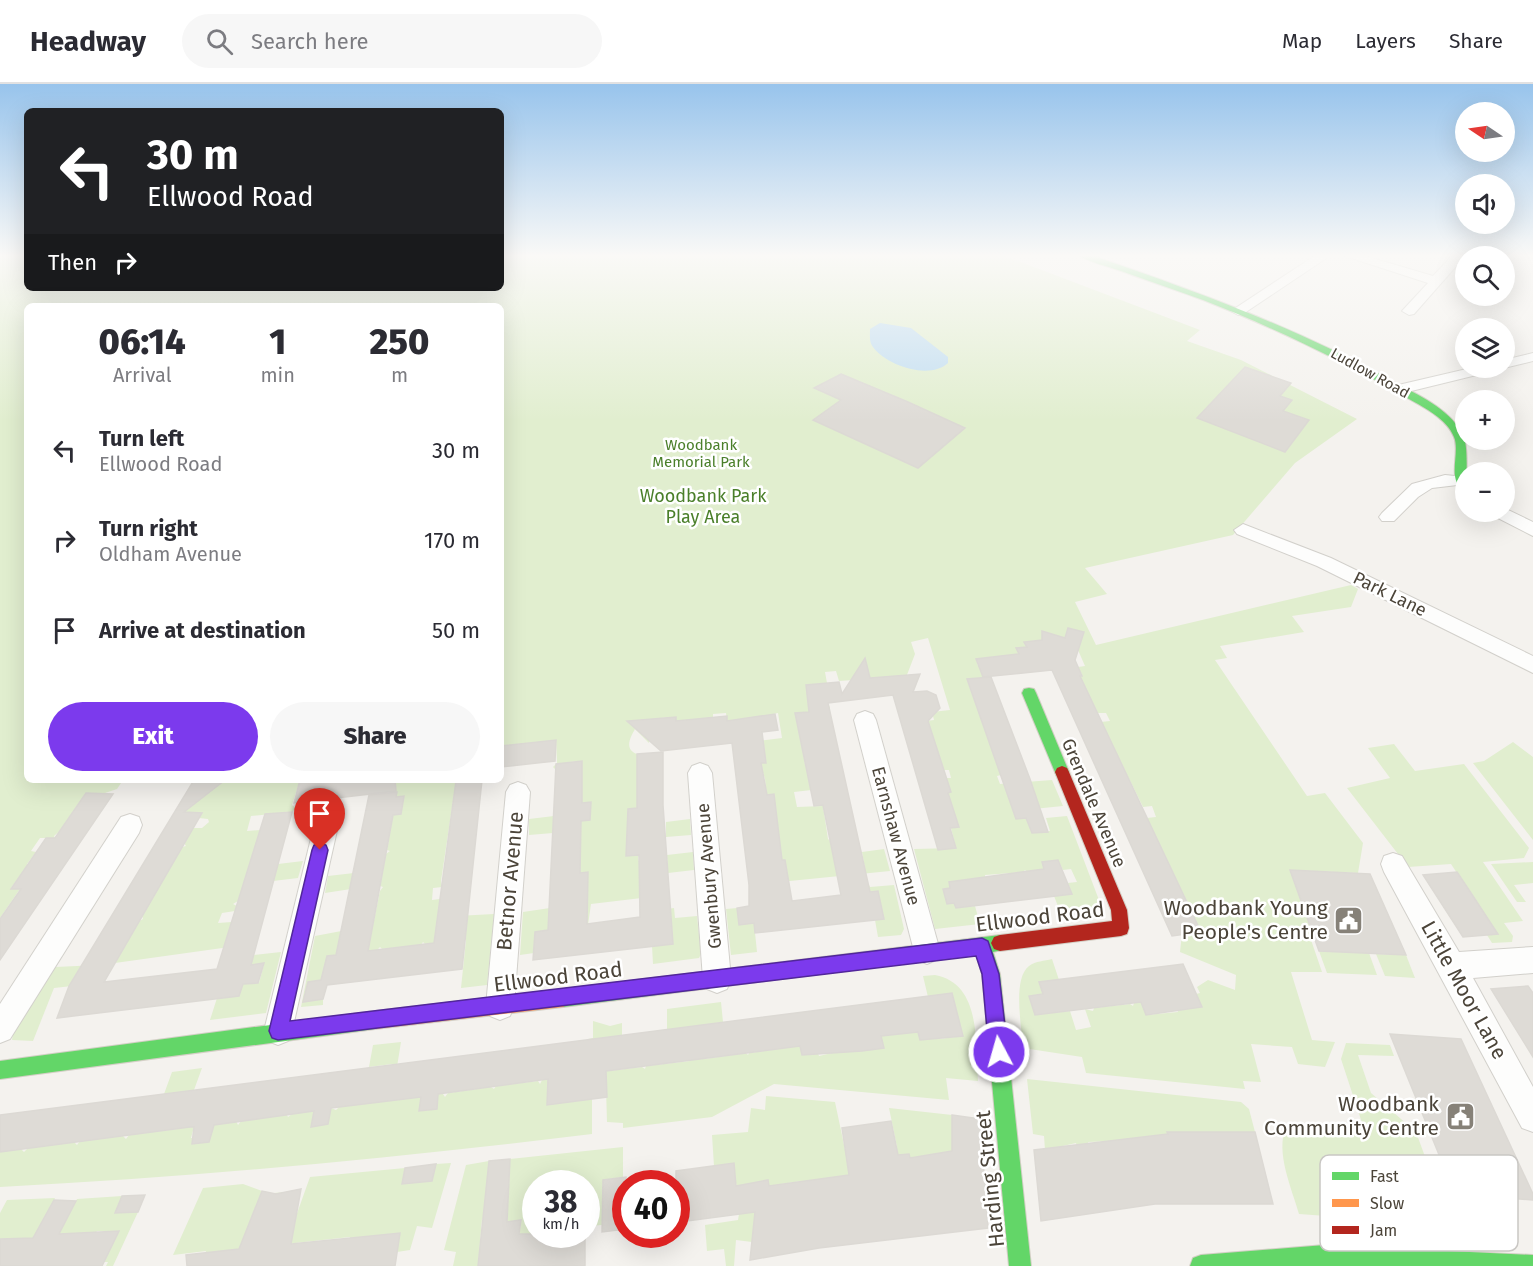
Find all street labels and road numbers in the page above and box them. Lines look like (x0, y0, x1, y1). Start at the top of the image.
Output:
street label: Ludlow Road (1327, 344, 1413, 402)
street label: Park Lane (1350, 567, 1430, 621)
street label: Grendale Avenue (1057, 735, 1131, 871)
street label: Earnshaw Avenue (867, 764, 925, 908)
street label: Gwenbury Avenue (692, 802, 726, 950)
street label: Betnor Avenue (491, 810, 529, 952)
street label: Ellwood Road (974, 896, 1106, 938)
street label: Little Moor Lane (1415, 916, 1513, 1064)
street label: Ellwood Road (492, 956, 624, 998)
street label: Harding Street (970, 1109, 1010, 1249)

